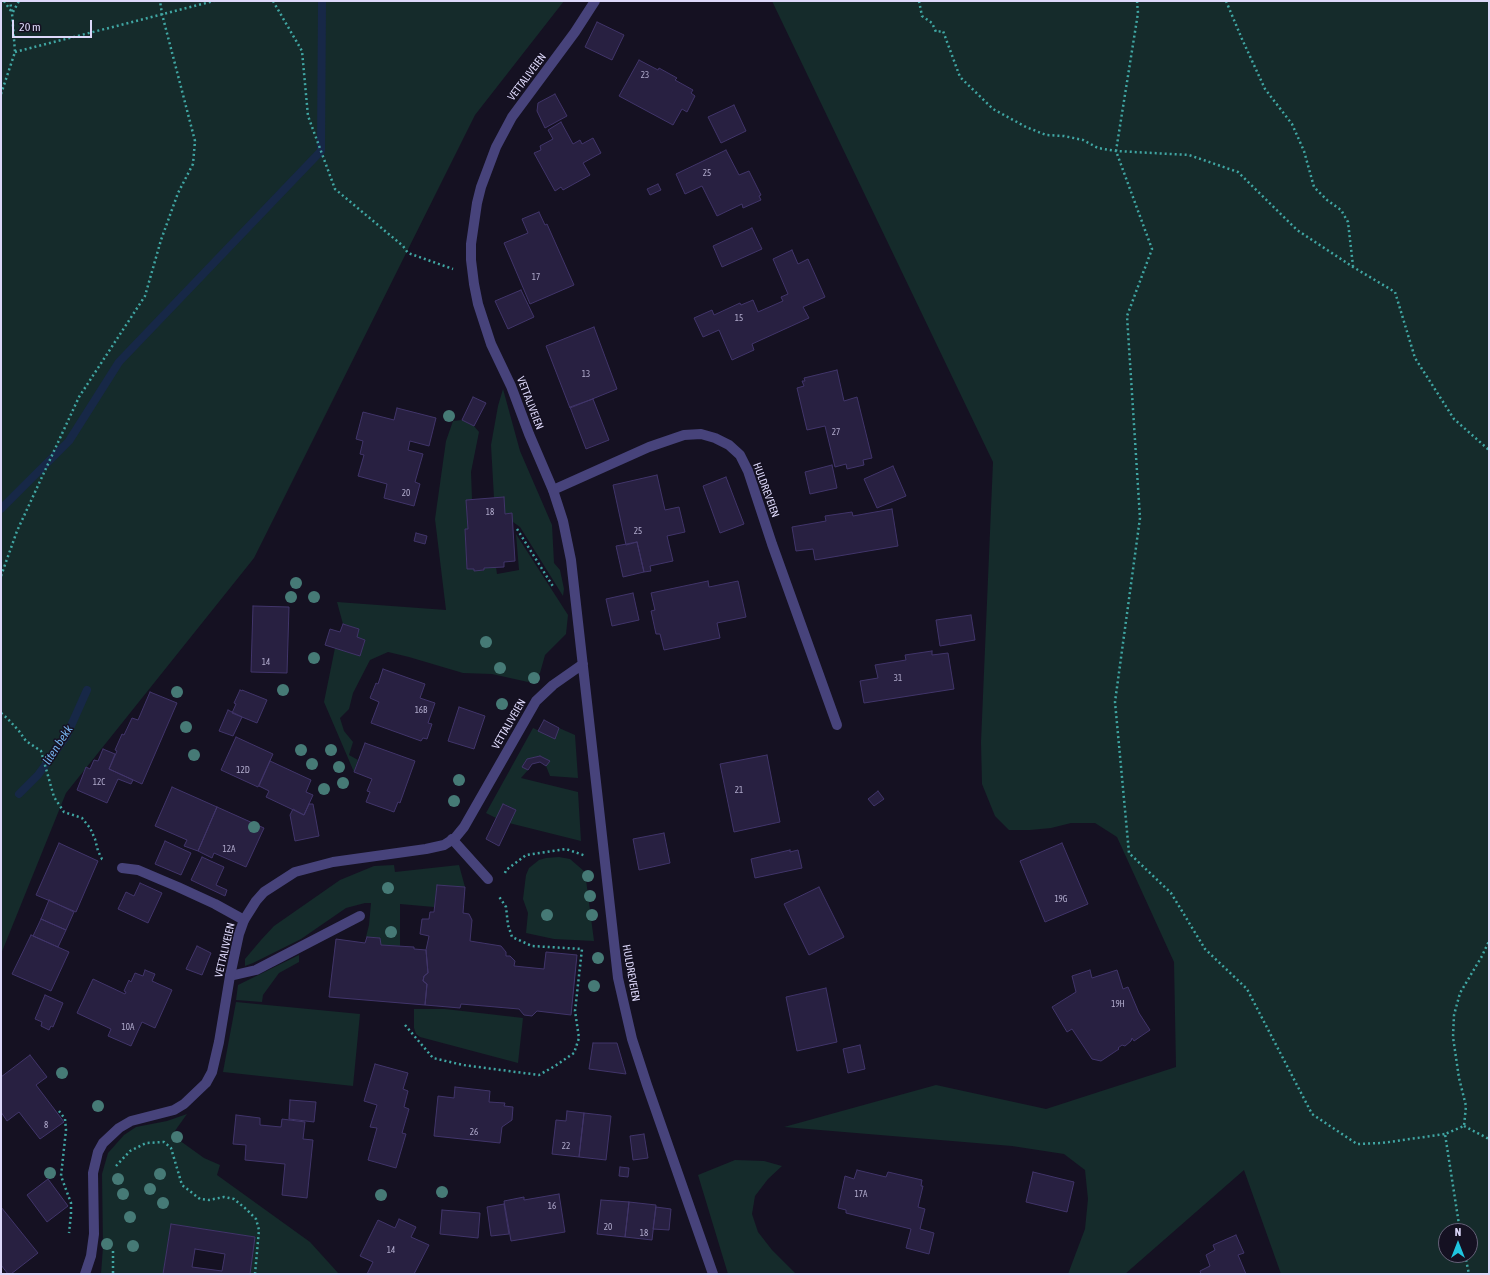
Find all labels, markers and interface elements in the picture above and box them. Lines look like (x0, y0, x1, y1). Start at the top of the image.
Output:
scale bar (14, 12, 94, 38)
text: 20 m (19, 20, 41, 34)
street label: VETTALIVEIEN (505, 51, 549, 103)
house number: 23 (641, 70, 649, 80)
house number: 25 (703, 168, 711, 178)
house number: 17 (532, 272, 540, 282)
house number: 15 (735, 313, 743, 323)
house number: 13 (582, 369, 590, 379)
street label: VETTALIVEIEN (514, 375, 546, 431)
house number: 27 (832, 427, 840, 437)
street label: HULDREVEIEN (750, 461, 782, 519)
house number: 20 (402, 488, 410, 498)
house number: 18 (486, 507, 494, 517)
house number: 25 (634, 526, 642, 536)
house number: 14 (262, 657, 270, 667)
house number: 31 (894, 673, 902, 683)
street label: VETTALIVEIEN (489, 697, 529, 751)
house number: 16B (415, 705, 427, 715)
water label: liten bekk (40, 723, 76, 767)
house number: 12D (236, 765, 250, 775)
house number: 12C (93, 777, 105, 787)
house number: 21 (735, 785, 743, 795)
house number: 12A (223, 844, 235, 854)
house number: 19G (1054, 894, 1068, 904)
street label: VETTALIVEIEN (212, 921, 238, 979)
street label: HULDREVEIEN (620, 944, 642, 1002)
house number: 19H (1111, 999, 1125, 1009)
house number: 10A (122, 1022, 134, 1032)
house number: 8 (44, 1120, 48, 1130)
house number: 26 (470, 1127, 478, 1137)
house number: 22 (562, 1141, 570, 1151)
house number: 17A (855, 1189, 867, 1199)
house number: 16 (548, 1201, 556, 1211)
house number: 20 (604, 1222, 612, 1232)
north arrow (1438, 1223, 1478, 1263)
text: N (1455, 1226, 1461, 1238)
house number: 18 (640, 1228, 648, 1238)
house number: 14 (387, 1245, 395, 1255)

